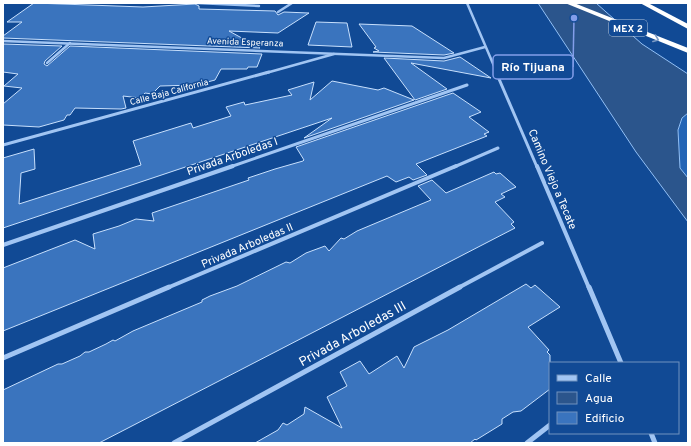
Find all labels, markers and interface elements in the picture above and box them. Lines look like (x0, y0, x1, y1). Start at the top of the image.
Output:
road number: MEX 2 (609, 20, 647, 36)
one-way arrow (652, 34, 659, 42)
street label: Avenida Esperanza (207, 36, 284, 49)
callout: Río Tijuana (493, 55, 573, 79)
text: Río Tijuana (501, 60, 565, 76)
street label: Calle Baja California (129, 77, 210, 108)
street label: Camino Viejo a Tecate (525, 127, 580, 232)
street label: Privada Arboledas I (185, 135, 280, 179)
street label: Privada Arboledas II (199, 220, 295, 272)
street label: Privada Arboledas III (297, 299, 409, 371)
legend (549, 362, 679, 434)
text: Calle (585, 371, 612, 387)
text: Agua (585, 391, 613, 407)
text: Edificio (585, 411, 625, 427)

